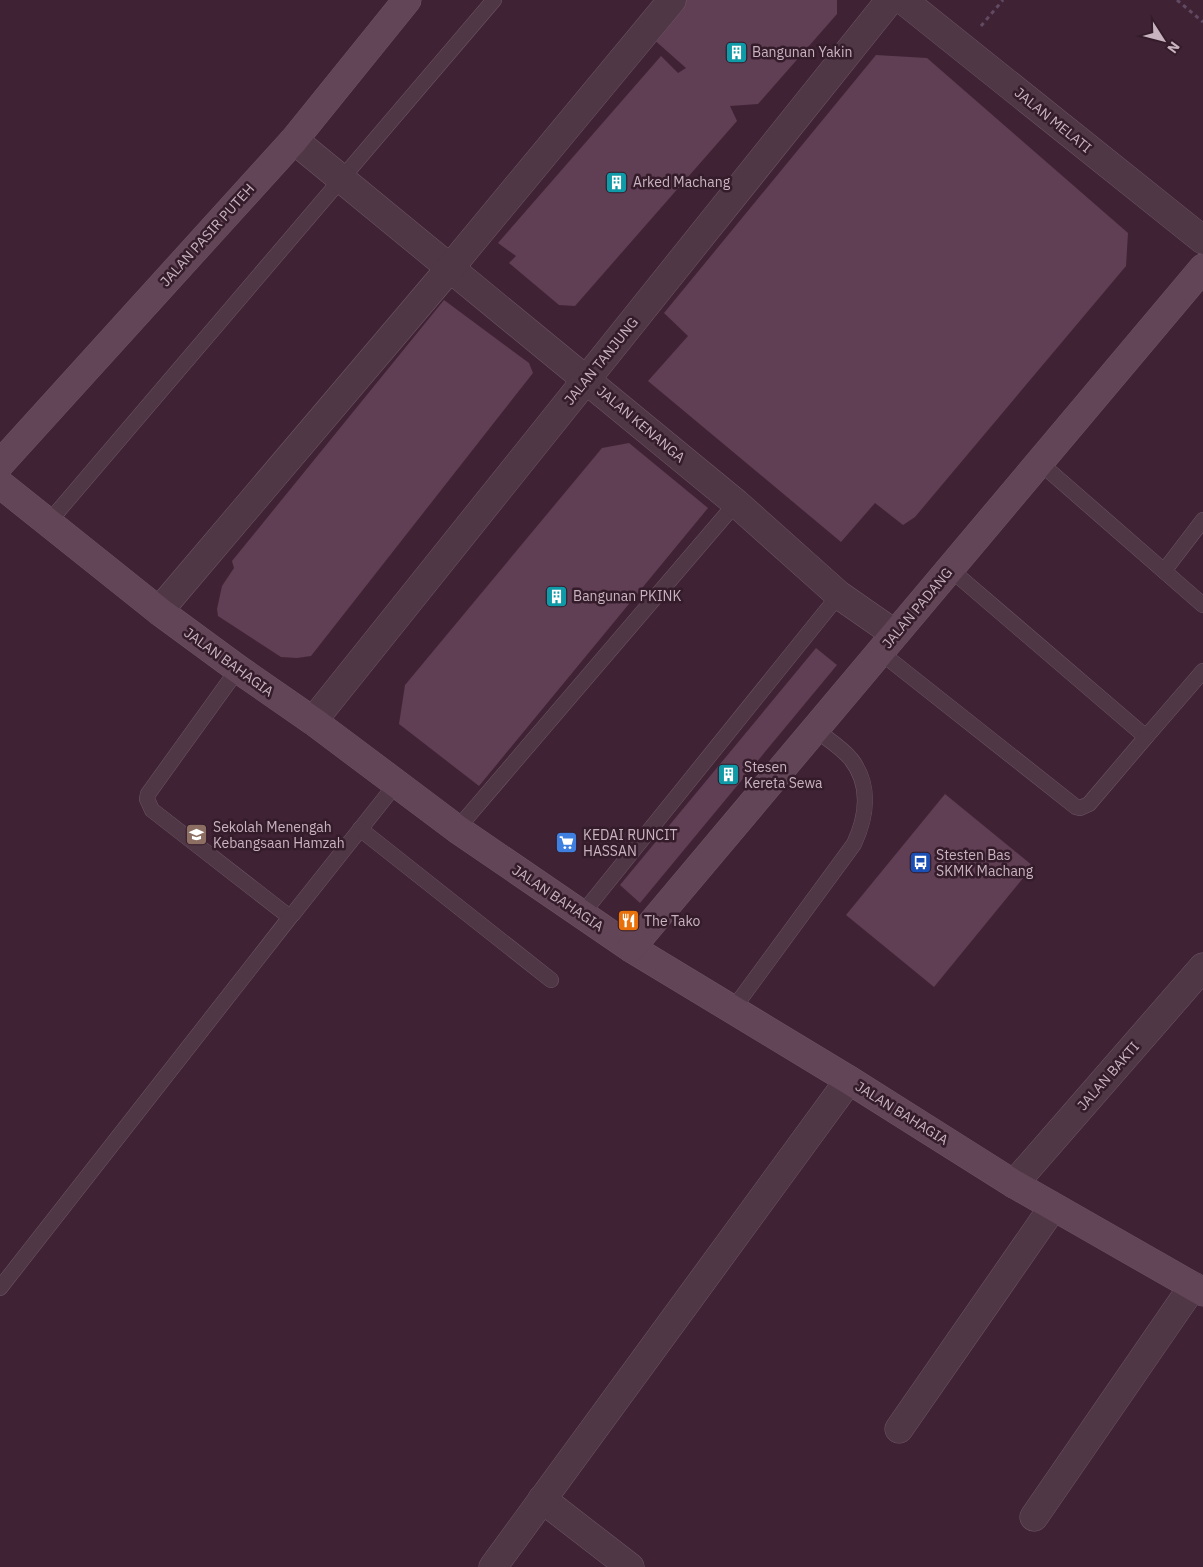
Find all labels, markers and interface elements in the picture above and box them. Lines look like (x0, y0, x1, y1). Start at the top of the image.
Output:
north arrow (1138, 15, 1188, 65)
text: N (1163, 38, 1184, 57)
building icon: Bangunan Yakin (724, 40, 748, 64)
place label: Bangunan Yakin (752, 43, 852, 61)
street label: JALAN MELATI (1011, 83, 1095, 157)
building icon: Arked Machang (605, 170, 629, 194)
place label: Arked Machang (633, 173, 731, 191)
street label: JALAN PASIR PUTEH (156, 180, 258, 290)
street label: JALAN TANJUNG (560, 313, 642, 409)
street label: JALAN KENANGA (593, 382, 689, 466)
street label: JALAN PADANG (878, 564, 956, 652)
building icon: Bangunan PKINK (545, 584, 569, 608)
place label: Bangunan PKINK (573, 587, 681, 605)
street label: JALAN BAHAGIA (181, 623, 277, 701)
place label: Stesen Kereta Sewa (744, 758, 823, 792)
building icon: Stesen Kereta Sewa (716, 763, 740, 787)
place label: Sekolah Menengah Kebangsaan Hamzah (213, 818, 345, 852)
school or university icon: Sekolah Menengah Kebangsaan Hamzah (185, 823, 209, 847)
place label: KEDAI RUNCIT HASSAN (583, 826, 678, 860)
supermarket icon: KEDAI RUNCIT HASSAN (555, 831, 579, 855)
place label: Stesten Bas SKMK Machang (936, 846, 1034, 880)
bus stop icon: Stesten Bas SKMK Machang (908, 851, 932, 875)
street label: JALAN BAHAGIA (509, 861, 607, 935)
restaurant icon: The Tako (616, 909, 640, 933)
place label: The Tako (644, 912, 701, 930)
street label: JALAN BAKTI (1073, 1038, 1143, 1114)
street label: JALAN BAHAGIA (852, 1077, 952, 1149)

